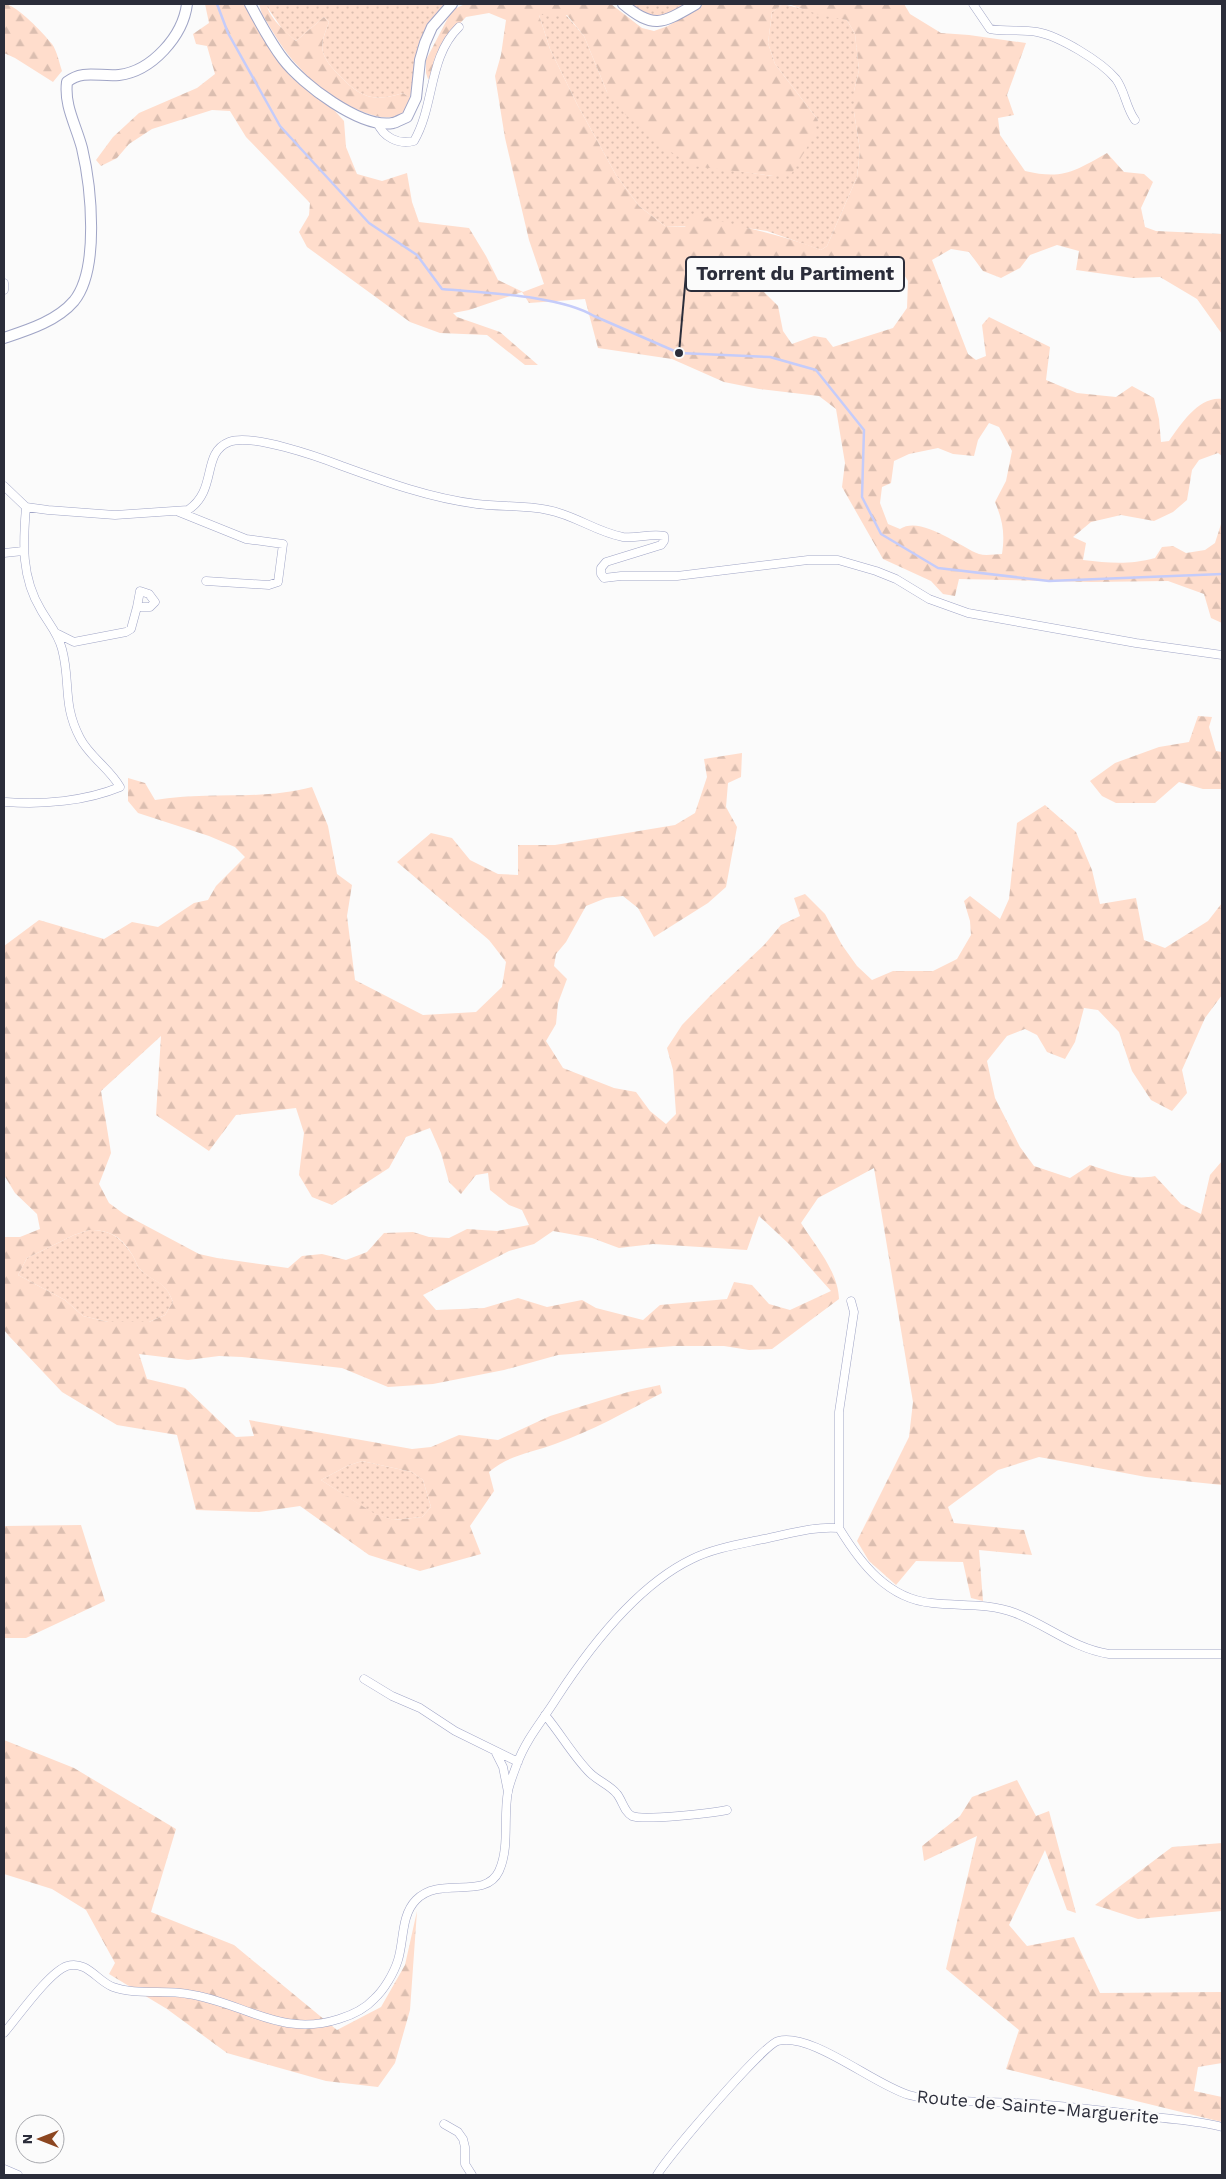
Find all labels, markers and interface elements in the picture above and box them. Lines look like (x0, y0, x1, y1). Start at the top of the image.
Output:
callout: Torrent du Partiment (686, 257, 904, 291)
text: Torrent du Partiment (696, 262, 895, 285)
street label: Route de Sainte-Marguerite (916, 2085, 1160, 2128)
north arrow (15, 2114, 65, 2164)
text: N (19, 2134, 35, 2144)

